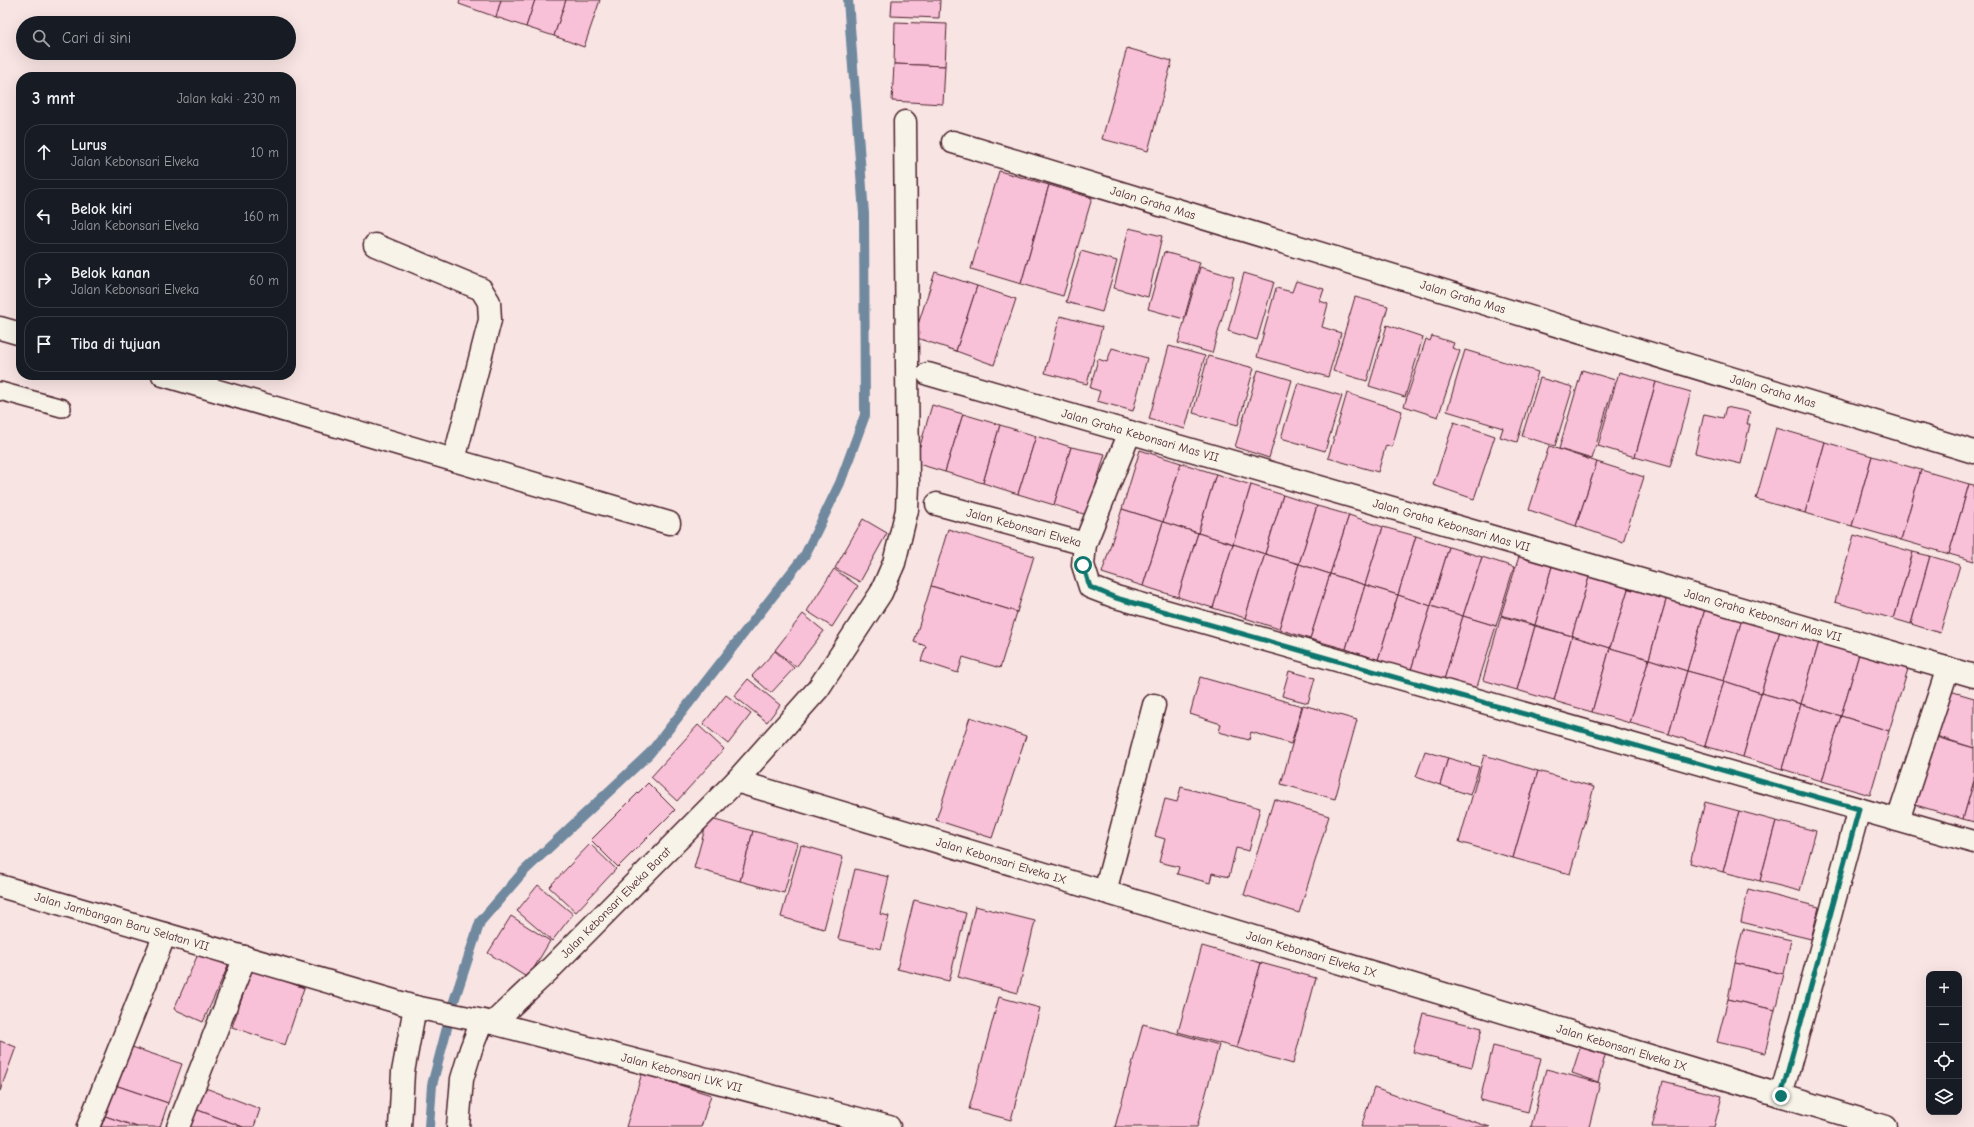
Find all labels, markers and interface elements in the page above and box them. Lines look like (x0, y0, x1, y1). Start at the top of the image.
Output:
search box (16, 16, 296, 60)
icon: search (30, 27, 52, 49)
text: Cari di sini (62, 29, 131, 47)
text: 3 mnt (32, 89, 75, 108)
text: Jalan kaki · 230 m (177, 91, 280, 106)
text: Lurus (71, 136, 107, 154)
icon: ahead (33, 141, 55, 163)
text: 10 m (251, 145, 279, 160)
text: Jalan Kebonsari Elveka (71, 154, 199, 169)
street label: Jalan Graha Mas (1109, 183, 1197, 222)
text: Belok kiri (71, 200, 132, 218)
icon: left (33, 205, 55, 227)
text: 160 m (244, 209, 279, 224)
text: Jalan Kebonsari Elveka (71, 218, 199, 233)
text: Belok kanan (71, 264, 150, 282)
icon: right (33, 269, 55, 291)
text: 60 m (249, 273, 279, 288)
street label: Jalan Graha Mas (1419, 277, 1507, 316)
text: Jalan Kebonsari Elveka (71, 282, 199, 297)
icon: arrive (33, 333, 55, 355)
text: Tiba di tujuan (71, 335, 160, 353)
street label: Jalan Graha Mas (1729, 371, 1817, 411)
street label: Jalan Graha Kebonsari Mas VII (1060, 406, 1221, 465)
street label: Jalan Graha Kebonsari Mas VII (1371, 496, 1532, 555)
street label: Jalan Kebonsari Elveka (965, 505, 1083, 550)
route start (1074, 556, 1092, 574)
street label: Jalan Graha Kebonsari Mas VII (1683, 586, 1844, 644)
street label: Jalan Kebonsari Elveka IX (934, 835, 1068, 887)
street label: Jalan Kebonsari Elveka Barat (558, 844, 674, 961)
street label: Jalan Jambangan Baru Selatan VII (33, 889, 211, 954)
street label: Jalan Kebonsari Elveka IX (1245, 928, 1378, 980)
map controls (1926, 971, 1962, 1115)
button: + (1926, 971, 1962, 1007)
button: − (1926, 1007, 1962, 1043)
street label: Jalan Kebonsari Elveka IX (1555, 1021, 1689, 1074)
button: locate (1926, 1043, 1962, 1079)
street label: Jalan Kebonsari LVK VII (620, 1050, 744, 1095)
button: layers (1926, 1079, 1962, 1115)
route end (1772, 1087, 1790, 1105)

